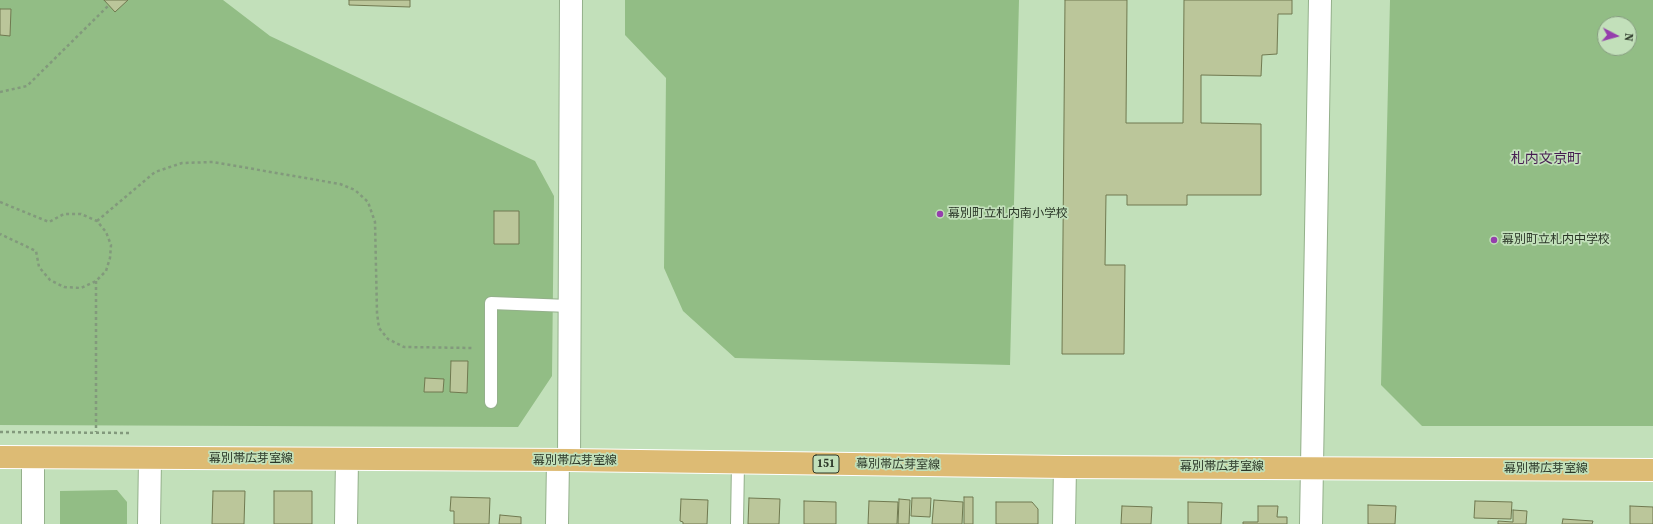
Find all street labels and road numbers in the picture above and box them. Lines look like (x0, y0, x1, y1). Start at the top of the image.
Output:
street label: 幕別帯広芽室線 (209, 452, 293, 466)
street label: 幕別帯広芽室線 (533, 454, 617, 468)
road number: 151 (813, 455, 839, 473)
street label: 幕別帯広芽室線 (856, 457, 940, 473)
street label: 幕別帯広芽室線 (1180, 460, 1264, 474)
street label: 幕別帯広芽室線 (1504, 462, 1588, 476)

